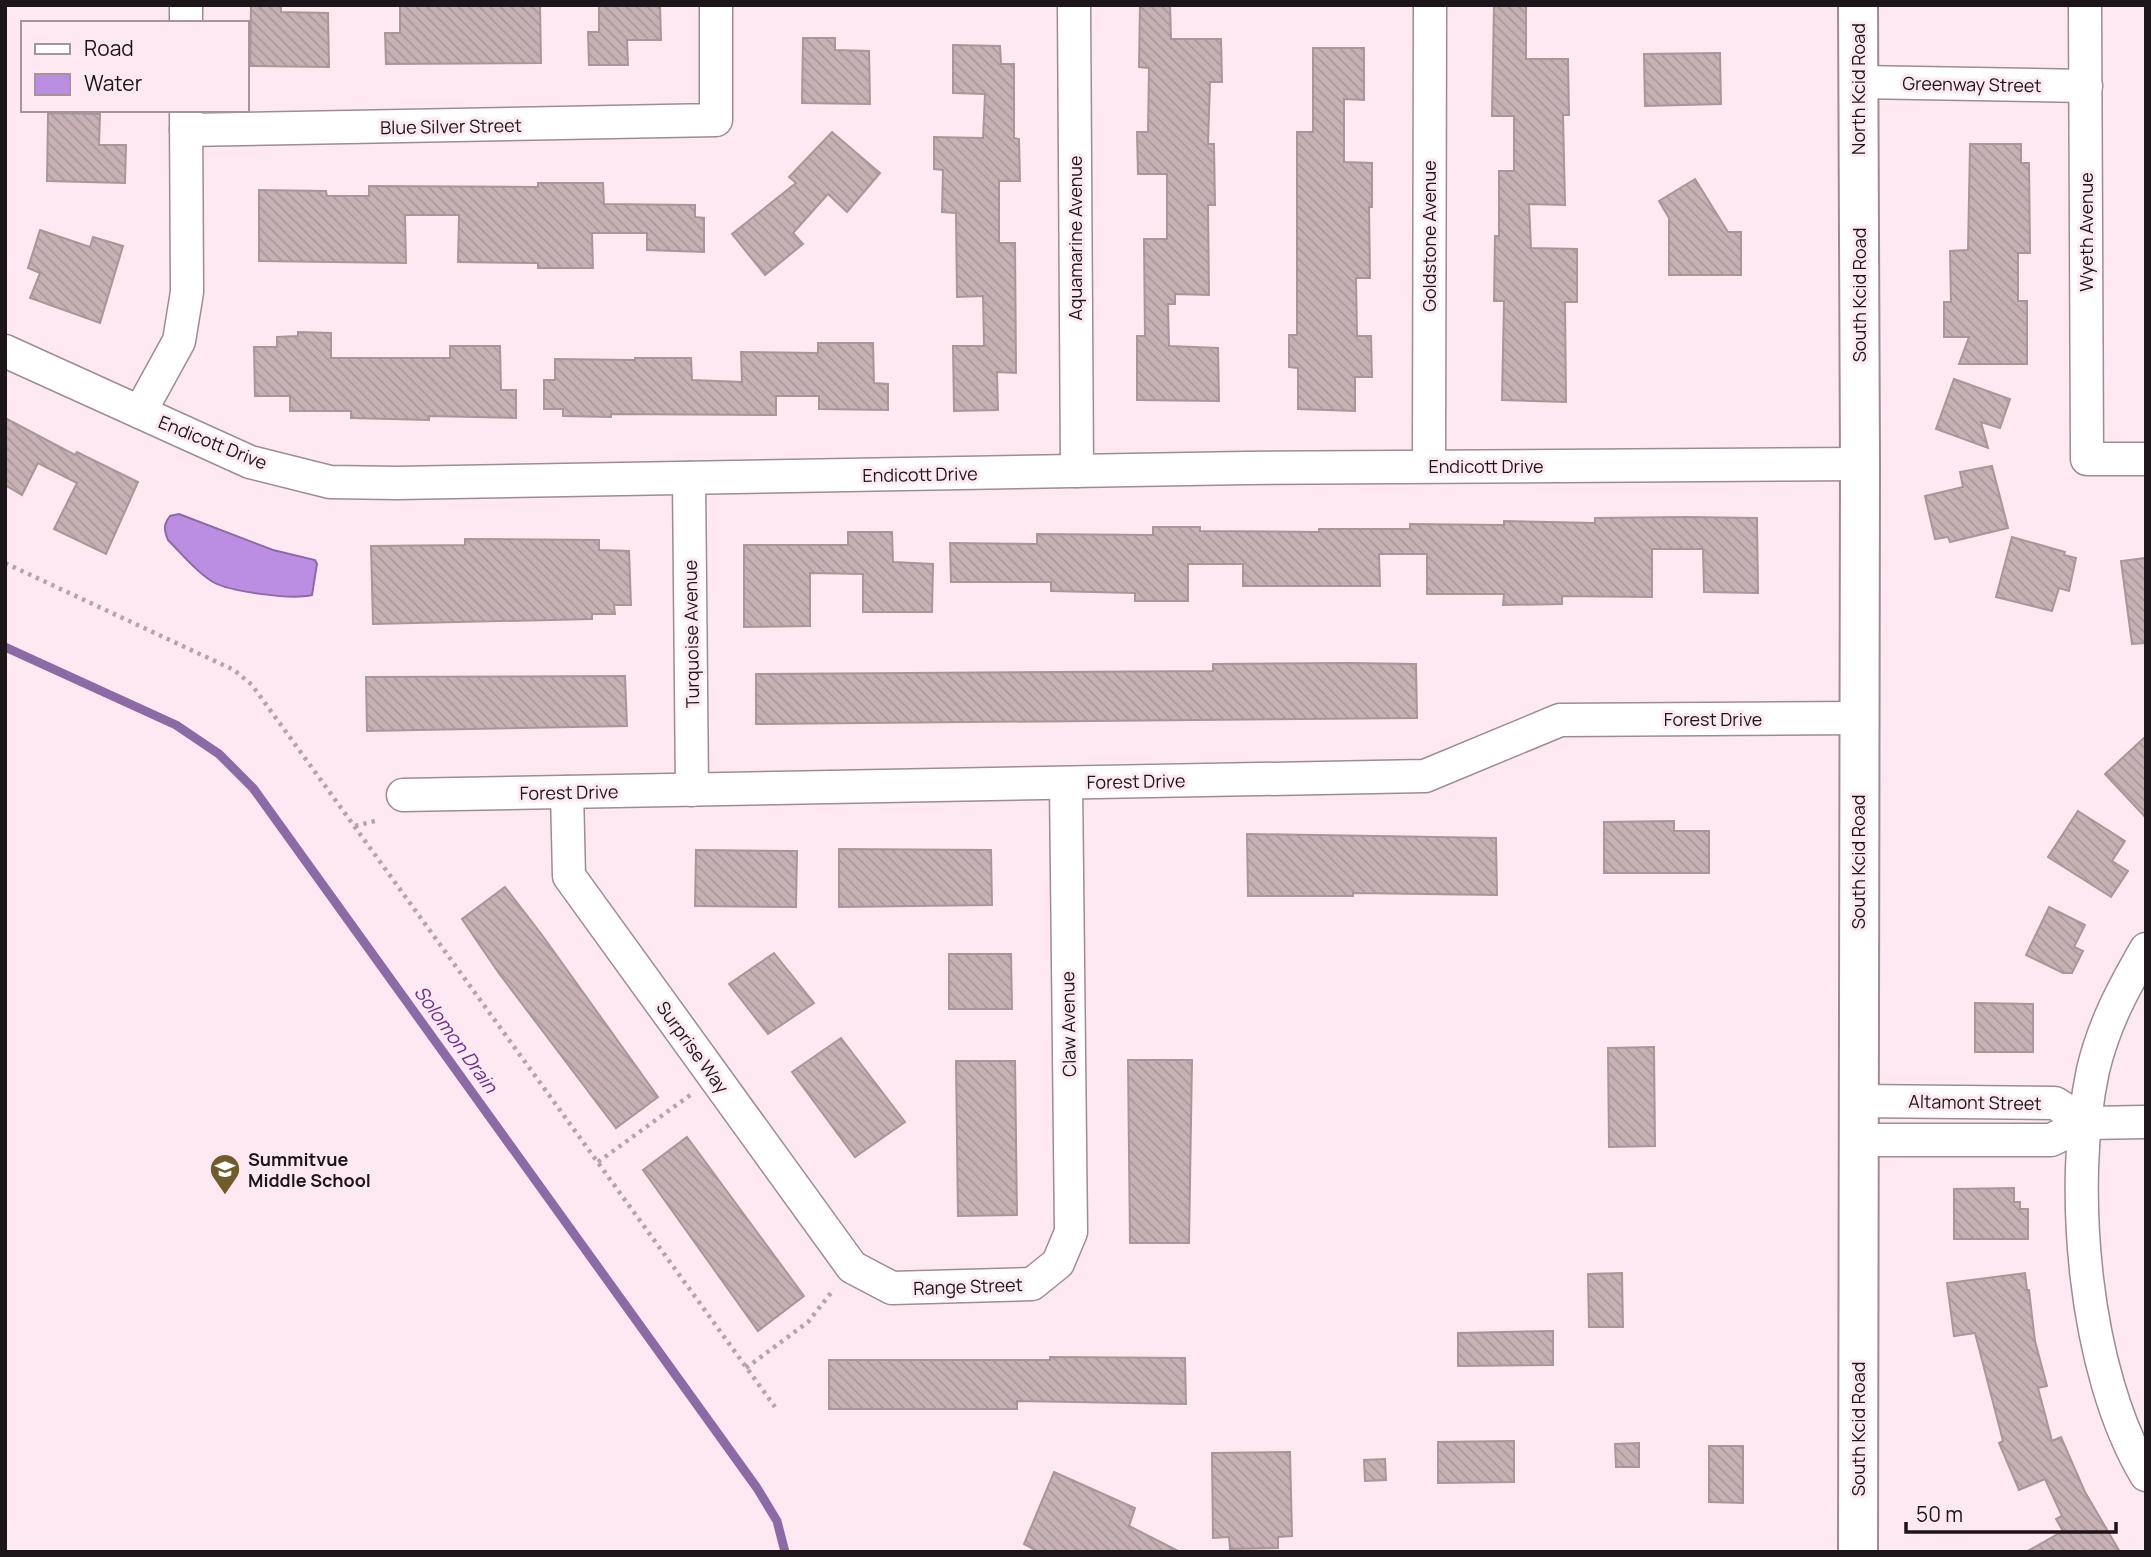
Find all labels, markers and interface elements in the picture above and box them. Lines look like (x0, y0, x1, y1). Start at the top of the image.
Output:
legend (21, 21, 248, 112)
street label: North Kcid Road (1846, 23, 1870, 155)
text: Road (84, 34, 134, 62)
text: Water (84, 69, 143, 97)
street label: Greenway Street (1902, 71, 2042, 97)
street label: Blue Silver Street (380, 113, 522, 139)
street label: Aquamarine Avenue (1063, 155, 1087, 321)
street label: Goldstone Avenue (1417, 160, 1441, 312)
street label: Wyeth Avenue (2074, 172, 2098, 292)
street label: South Kcid Road (1847, 228, 1871, 362)
street label: Endicott Drive (155, 409, 271, 475)
street label: Endicott Drive (1428, 454, 1544, 478)
street label: Endicott Drive (862, 461, 978, 487)
street label: Turquoise Avenue (678, 560, 704, 708)
street label: Forest Drive (1664, 707, 1762, 731)
street label: Forest Drive (1086, 768, 1186, 794)
street label: Forest Drive (519, 779, 619, 805)
street label: South Kcid Road (1846, 795, 1870, 929)
street label: Claw Avenue (1055, 971, 1081, 1077)
water label: Solomon Drain (408, 980, 504, 1098)
street label: Surprise Way (651, 996, 735, 1098)
street label: Altamont Street (1908, 1089, 2042, 1115)
place label: Summitvue Middle School (248, 1147, 371, 1192)
school or university icon: Summitvue Middle School (208, 1152, 242, 1196)
street label: Range Street (913, 1272, 1023, 1300)
street label: South Kcid Road (1846, 1362, 1870, 1496)
scale bar (1906, 1490, 2116, 1534)
text: 50 m (1916, 1500, 1963, 1528)

